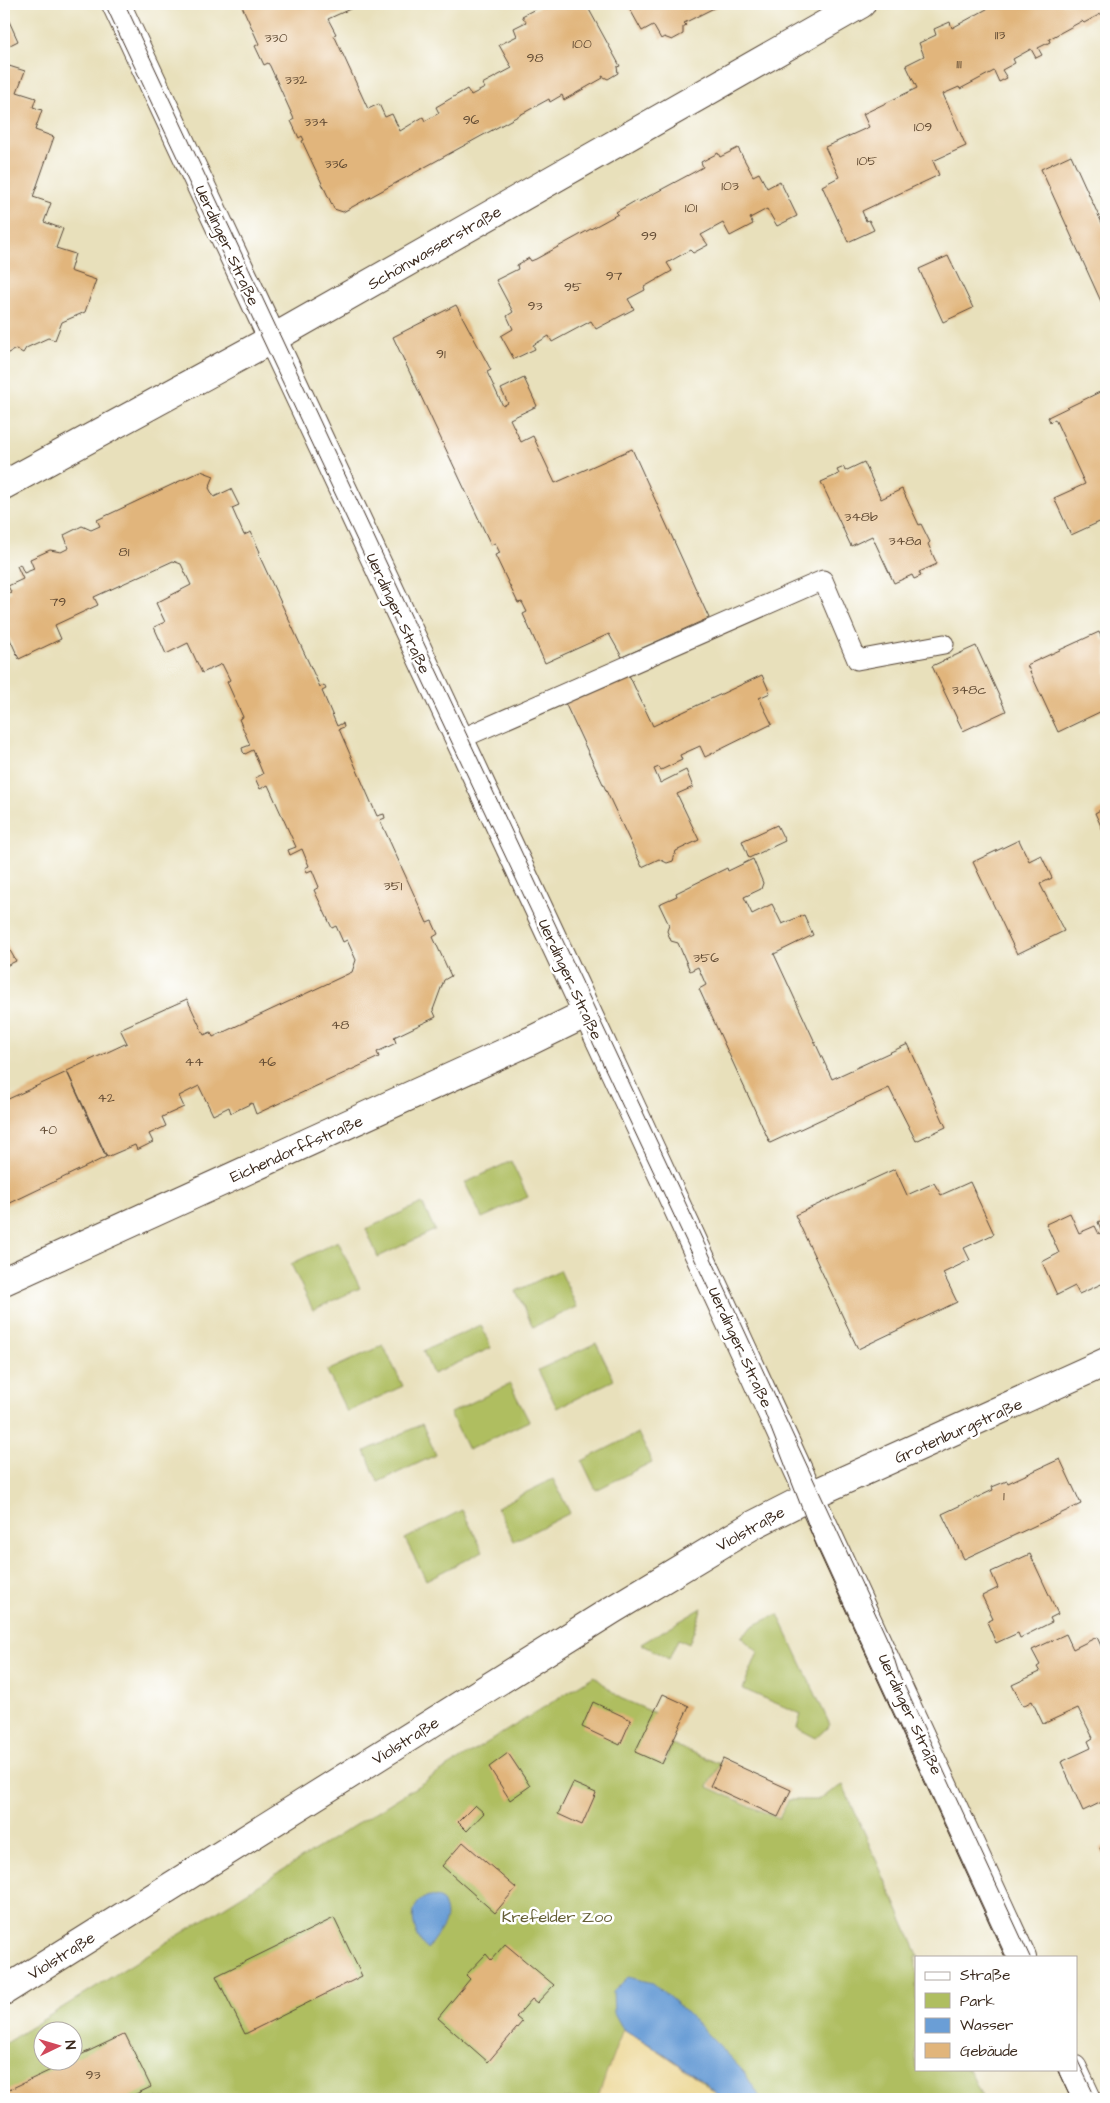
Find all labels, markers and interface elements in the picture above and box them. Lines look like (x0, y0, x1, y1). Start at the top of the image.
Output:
house number: 113 (995, 25, 1005, 45)
house number: 330 (264, 28, 288, 48)
house number: 100 (572, 34, 592, 54)
house number: 98 (526, 48, 544, 68)
house number: 111 (956, 54, 962, 74)
house number: 332 (285, 70, 307, 90)
house number: 96 (463, 110, 480, 130)
house number: 334 (304, 112, 328, 132)
house number: 109 (914, 117, 932, 137)
house number: 105 (857, 151, 877, 171)
house number: 336 (324, 154, 348, 174)
house number: 103 (721, 176, 739, 196)
street label: Uerdinger Straße (189, 181, 265, 310)
house number: 101 (685, 198, 697, 218)
street label: Schönwasserstraße (363, 200, 506, 295)
house number: 99 (641, 226, 657, 246)
house number: 97 (606, 266, 623, 286)
house number: 95 (564, 277, 582, 297)
house number: 93 (527, 296, 543, 316)
house number: 91 (436, 344, 446, 364)
house number: 348b (844, 507, 878, 527)
house number: 348a (889, 531, 921, 551)
house number: 81 (119, 542, 130, 562)
street label: Uerdinger Straße (360, 549, 436, 678)
house number: 79 (50, 592, 66, 612)
house number: 348c (952, 680, 986, 700)
house number: 351 (384, 876, 403, 896)
street label: Uerdinger Straße (532, 915, 608, 1044)
house number: 356 (693, 948, 719, 968)
house number: 48 (331, 1015, 349, 1035)
house number: 44 (184, 1052, 204, 1072)
house number: 46 (258, 1052, 276, 1072)
house number: 42 (97, 1088, 115, 1108)
street label: Eichendorffstraße (227, 1110, 367, 1188)
house number: 40 (39, 1120, 57, 1140)
street label: Uerdinger Straße (702, 1283, 778, 1412)
street label: Grotenburgstraße (891, 1393, 1027, 1470)
house number: 1 (1003, 1486, 1005, 1506)
street label: Violstraße (712, 1501, 789, 1557)
street label: Uerdinger Straße (872, 1650, 948, 1779)
street label: Violstraße (368, 1711, 444, 1770)
park label: Krefelder Zoo (502, 1906, 612, 1928)
street label: Violstraße (24, 1926, 100, 1985)
legend (915, 1956, 1078, 2070)
text: Straße (960, 1965, 1010, 1986)
text: Park (960, 1991, 995, 2012)
text: Wasser (960, 2015, 1013, 2036)
north arrow (32, 2020, 82, 2070)
text: N (60, 2040, 80, 2050)
text: Gebäude (960, 2041, 1018, 2062)
house number: 93 (85, 2065, 101, 2085)

